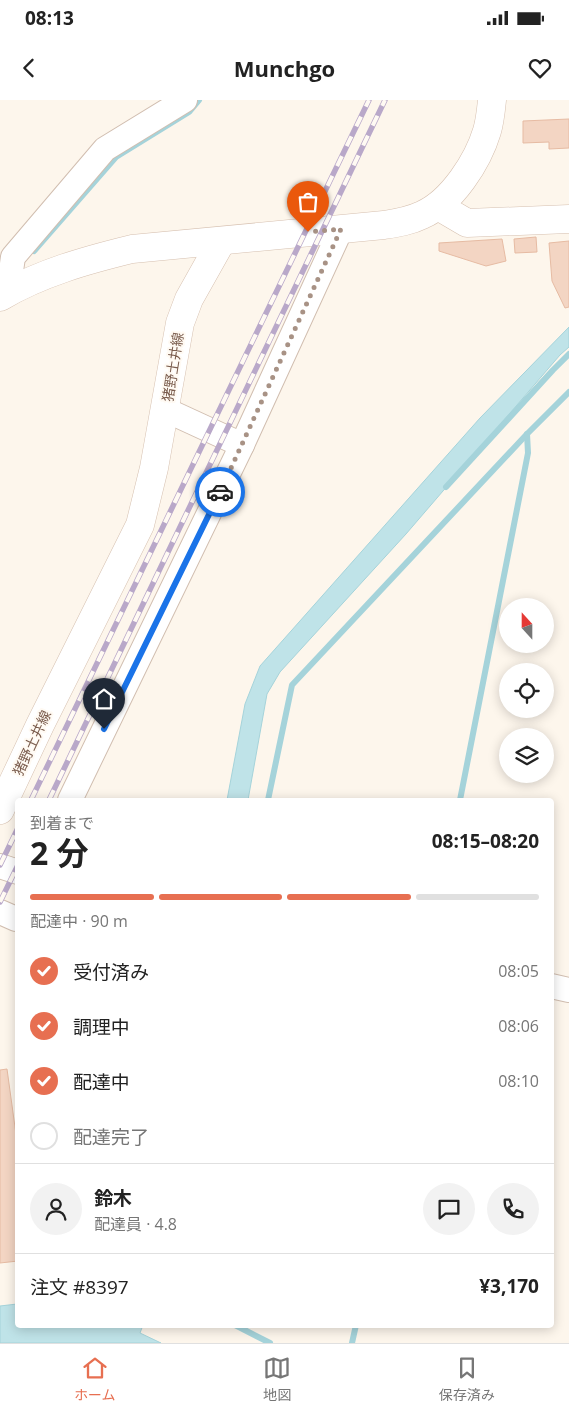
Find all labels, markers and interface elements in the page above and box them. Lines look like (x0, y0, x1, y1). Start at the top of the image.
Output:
text: 08:13 (25, 5, 74, 31)
text: Munchgo (234, 53, 335, 83)
icon: back (15, 54, 43, 82)
icon: heart (526, 54, 554, 82)
pin (287, 181, 329, 232)
icon: bag (294, 188, 322, 216)
street label: 猪野土井線 (158, 331, 187, 403)
courier (195, 467, 245, 517)
icon: car (206, 478, 234, 506)
north arrow (499, 598, 554, 652)
map controls (499, 598, 554, 783)
button: locate (499, 663, 554, 718)
pin (83, 678, 125, 729)
icon: home (90, 685, 118, 713)
street label: 猪野土井線 (8, 707, 55, 779)
button: layers (499, 728, 554, 783)
text: 到着まで (30, 812, 94, 834)
text: 08:15–08:20 (432, 828, 539, 854)
text: 2 分 (30, 831, 89, 874)
text: 配達中 · 90 m (30, 910, 128, 932)
icon: check (30, 957, 58, 985)
text: 受付済み (73, 959, 149, 985)
text: 08:05 (498, 960, 539, 982)
icon: check (30, 1012, 58, 1040)
text: 調理中 (73, 1014, 130, 1040)
text: 08:06 (498, 1015, 539, 1037)
icon: check (30, 1067, 58, 1095)
text: 配達中 (73, 1069, 130, 1095)
text: 08:10 (498, 1070, 539, 1092)
text: 配達完了 (73, 1124, 149, 1150)
button: person (30, 1183, 82, 1235)
button: chat (423, 1183, 475, 1235)
button: phone (487, 1183, 539, 1235)
text: 鈴木 (94, 1185, 132, 1211)
text: 配達員 · 4.8 (94, 1213, 177, 1235)
text: ¥3,170 (479, 1273, 539, 1299)
text: 注文 #8397 (30, 1274, 129, 1300)
tab: ホーム (74, 1354, 115, 1404)
tab: 地図 (263, 1354, 291, 1404)
tab: 保存済み (439, 1354, 495, 1404)

